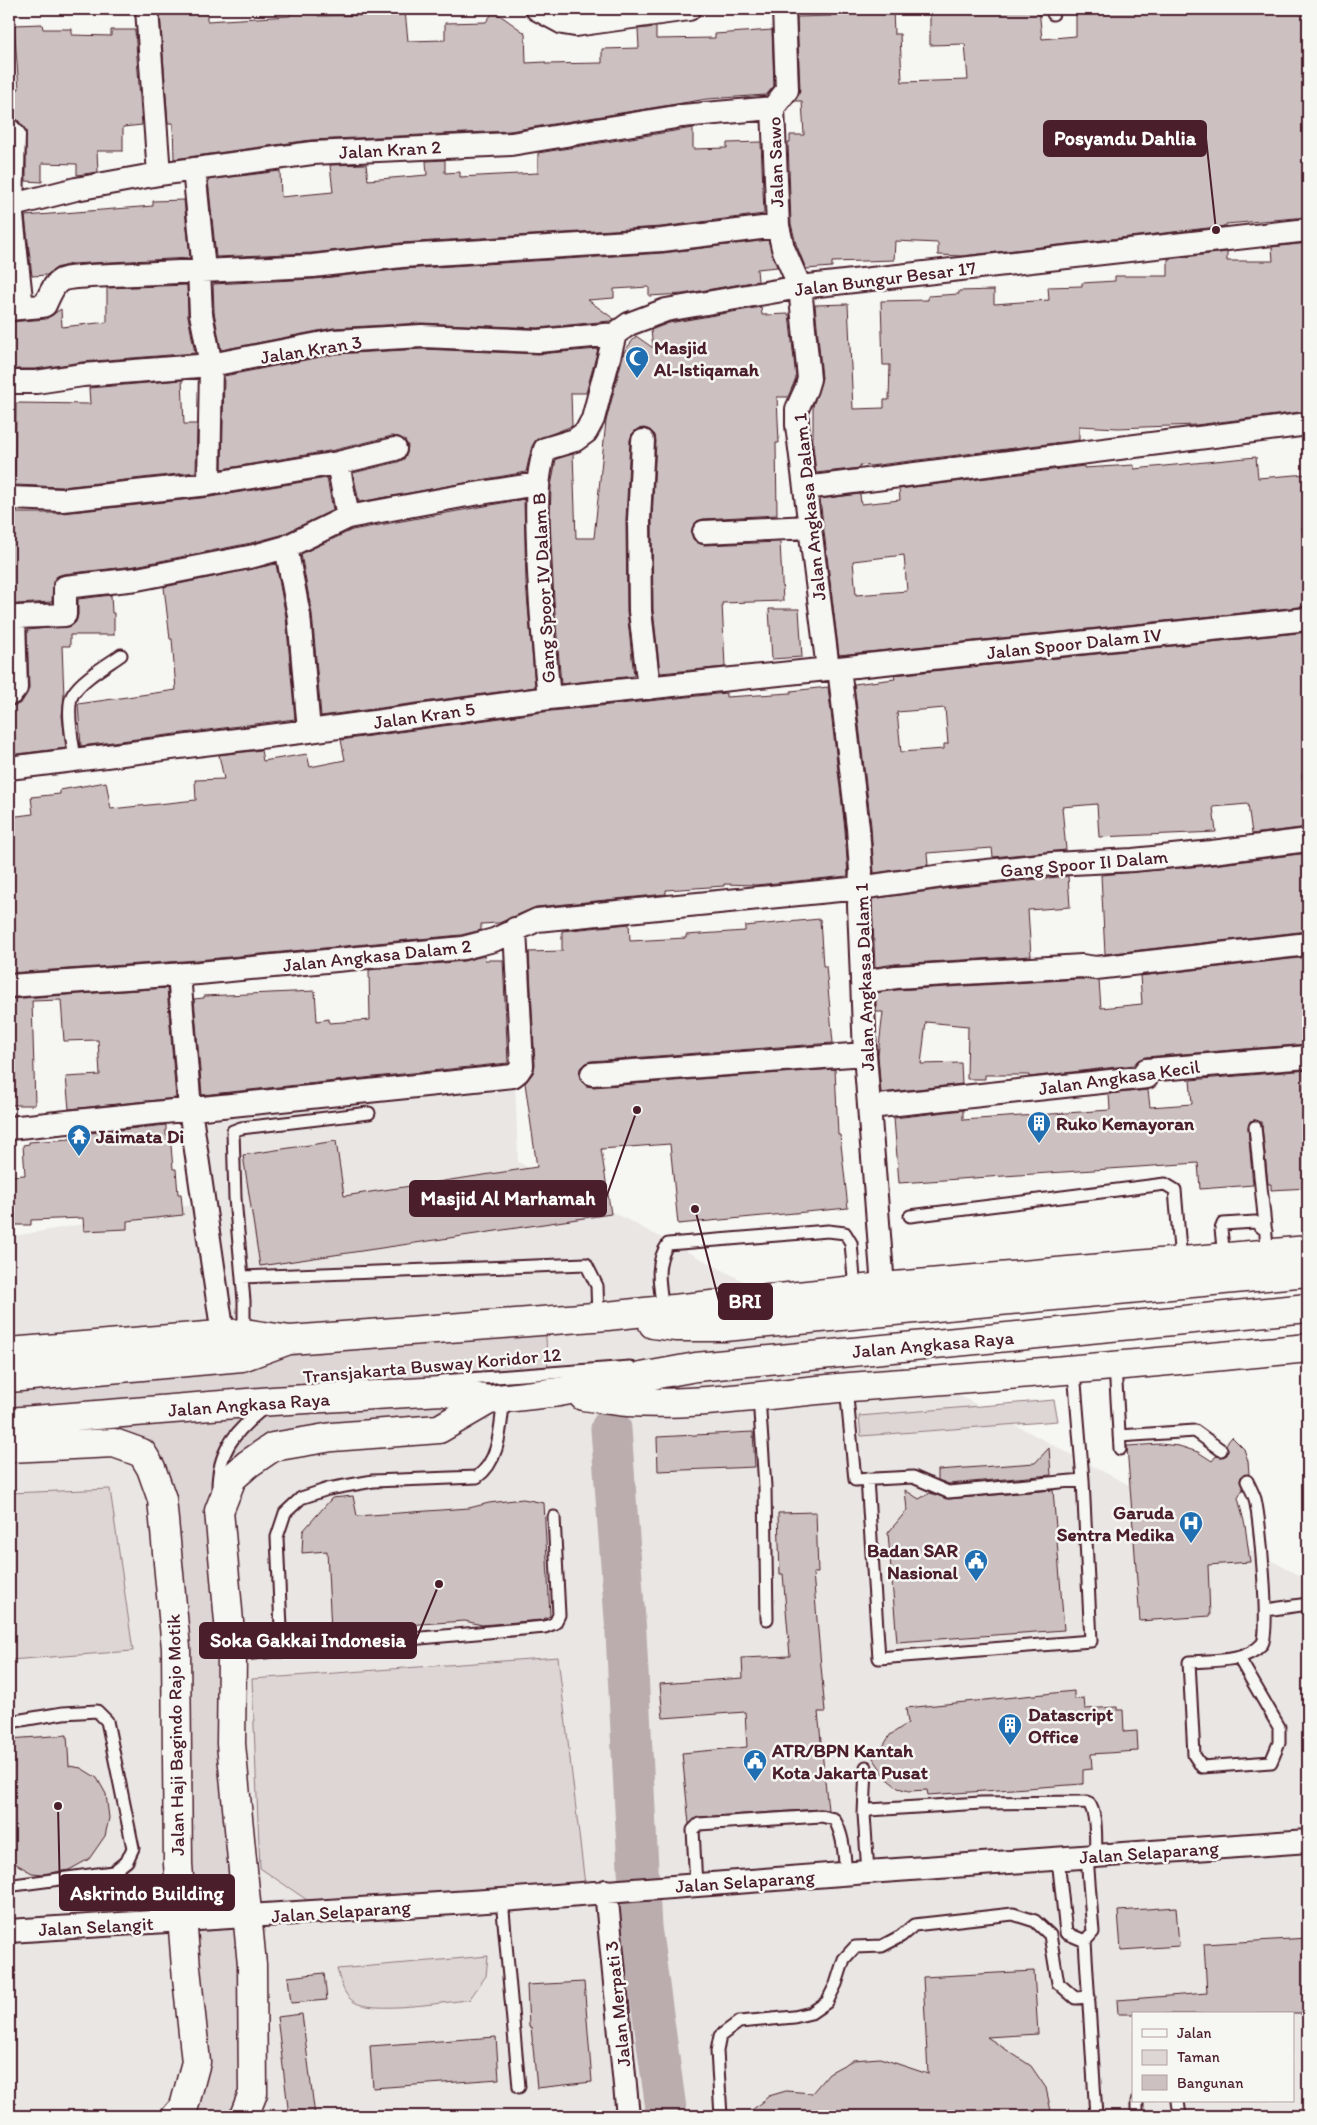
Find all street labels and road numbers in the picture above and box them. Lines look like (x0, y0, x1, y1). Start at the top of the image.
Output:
street label: Jalan Sawo (762, 116, 789, 208)
street label: Jalan Kran 2 (338, 135, 442, 164)
street label: Jalan Bungur Besar 17 (793, 256, 977, 301)
street label: Jalan Kran 3 (259, 330, 364, 369)
street label: Jalan Angkasa Dalam 1 (788, 412, 831, 602)
street label: Gang Spoor IV Dalam B (527, 492, 560, 684)
street label: Jalan Spoor Dalam IV (986, 623, 1163, 664)
street label: Jalan Kran 5 (372, 697, 476, 734)
street label: Gang Spoor II Dalam (999, 845, 1170, 882)
street label: Jalan Angkasa Dalam 1 (850, 882, 879, 1072)
street label: Jalan Angkasa Dalam 2 (282, 934, 473, 977)
street label: Jalan Angkasa Kecil (1037, 1055, 1202, 1100)
street label: Jalan Angkasa Raya (851, 1326, 1015, 1363)
street label: Transjakarta Busway Koridor 12 (302, 1343, 562, 1388)
street label: Jalan Angkasa Raya (167, 1387, 331, 1422)
street label: Jalan Haji Bagindo Rajo Motik (162, 1614, 189, 1856)
street label: Jalan Selaparang (1078, 1836, 1220, 1869)
street label: Jalan Selaparang (674, 1865, 816, 1898)
street label: Jalan Selaparang (270, 1895, 412, 1928)
street label: Jalan Selangit (38, 1912, 154, 1941)
street label: Jalan Merpati 3 (599, 1940, 636, 2068)

